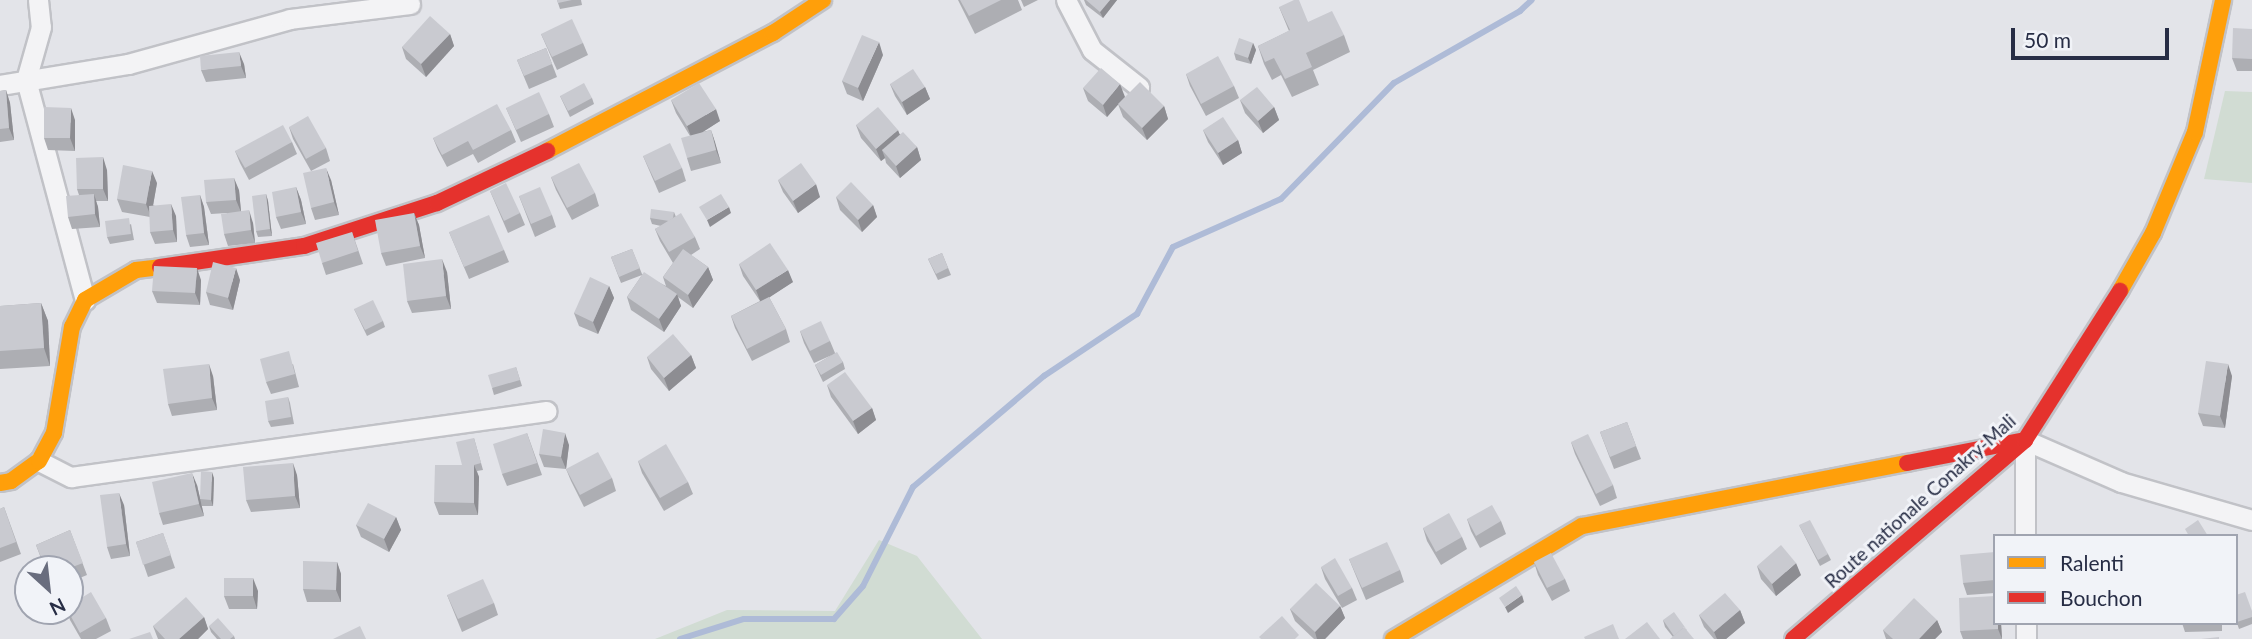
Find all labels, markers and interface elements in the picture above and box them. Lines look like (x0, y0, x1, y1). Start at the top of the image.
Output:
scale bar (2014, 14, 2172, 58)
text: 50 m (2024, 27, 2071, 52)
street label: Route nationale Conakry-Mali (1820, 409, 2020, 593)
legend (1993, 534, 2238, 625)
text: Ralenti (2060, 550, 2124, 575)
north arrow (14, 555, 84, 625)
text: Bouchon (2060, 585, 2142, 610)
text: N (46, 594, 70, 621)

